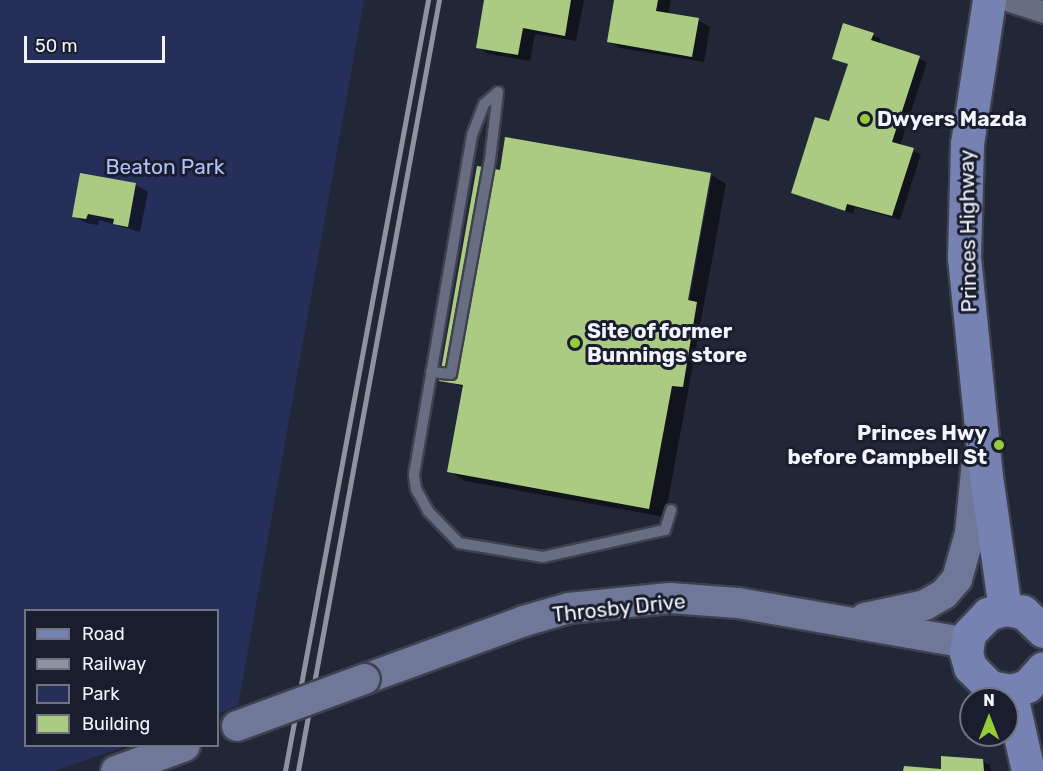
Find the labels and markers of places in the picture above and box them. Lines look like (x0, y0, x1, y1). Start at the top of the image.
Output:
place label: Dwyers Mazda (877, 106, 1027, 132)
marker: Dwyers Mazda (858, 112, 872, 126)
place label: Site of former Bunnings store (587, 318, 747, 368)
marker: Site of former Bunnings store (568, 336, 582, 350)
place label: Princes Hwy before Campbell St (787, 420, 987, 470)
marker: Princes Hwy before Campbell St (992, 438, 1006, 452)

